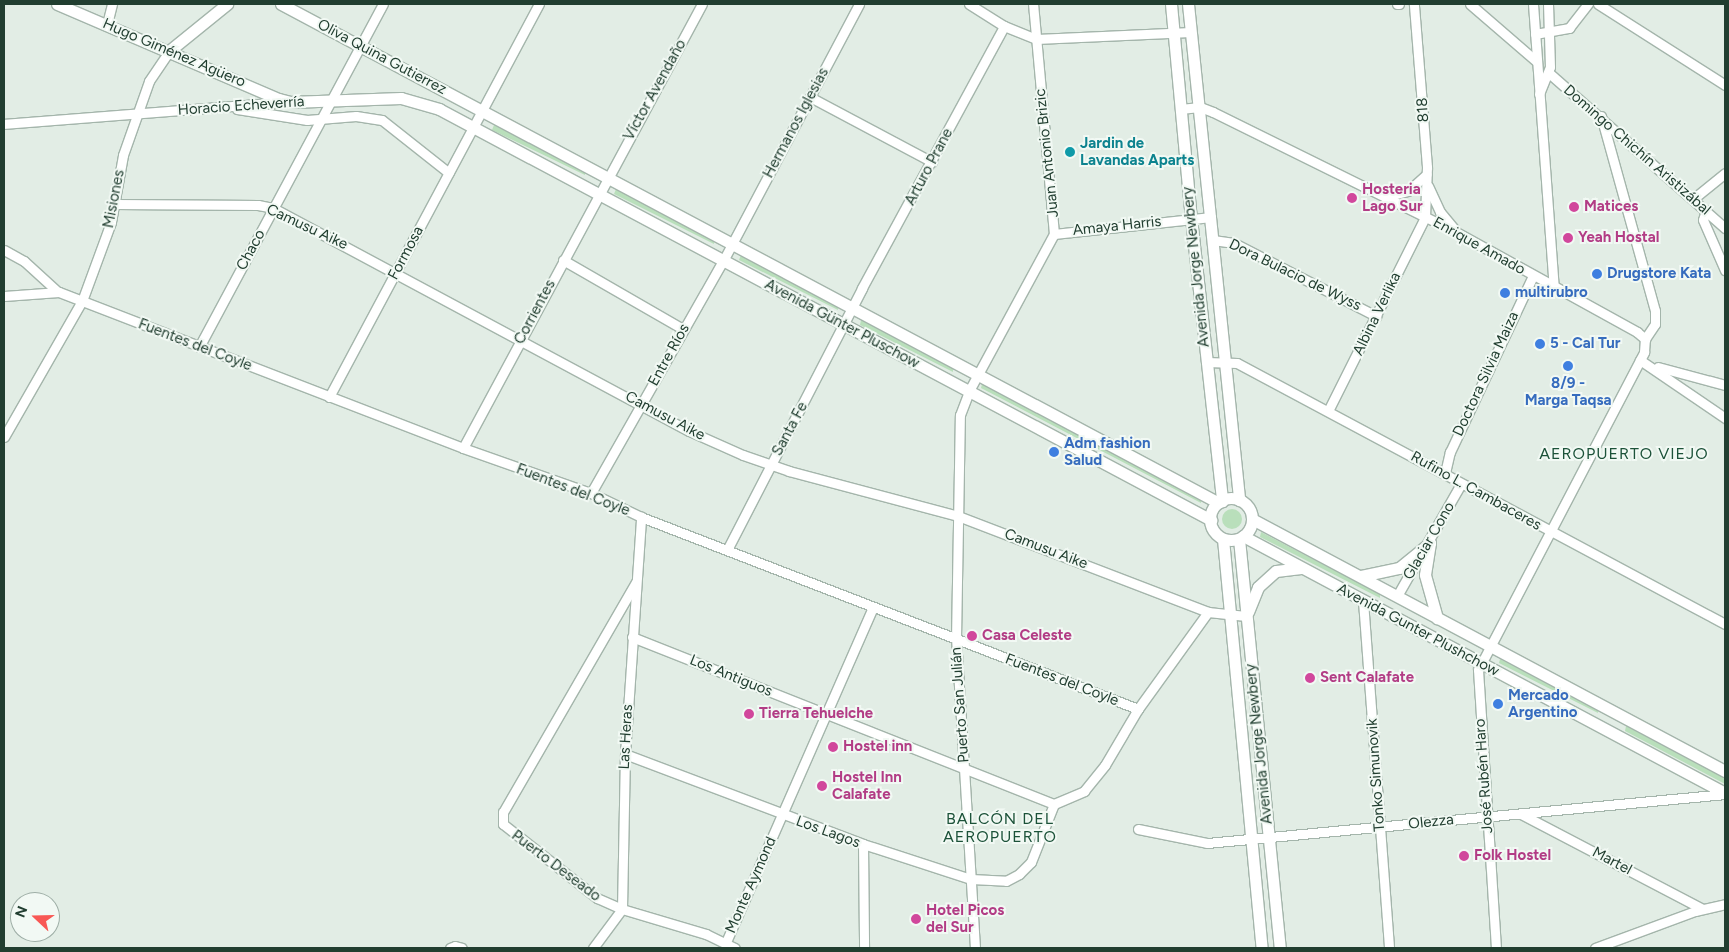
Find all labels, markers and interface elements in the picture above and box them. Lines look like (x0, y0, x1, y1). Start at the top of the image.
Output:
street label: Hugo Giménez Agüero (100, 15, 248, 91)
street label: Oliva Quina Gutierrez (314, 15, 450, 99)
street label: Víctor Avendaño (620, 36, 690, 144)
street label: Hermanos Iglesias (759, 65, 833, 181)
street label: Domingo Chichín Aristizábal (1560, 81, 1714, 219)
street label: Juan Antonio Brizic (1031, 88, 1063, 218)
street label: Horacio Echeverría (177, 93, 305, 119)
street label: 818 (1413, 97, 1433, 123)
street label: Arturo Prane (901, 125, 957, 209)
place label: Jardin de Lavandas Aparts (1080, 134, 1194, 169)
marker: Jardin de Lavandas Aparts (1064, 146, 1076, 158)
street label: Misiones (100, 168, 128, 230)
place label: Hosteria Lago Sur (1362, 180, 1423, 215)
street label: Avenida Jorge Newbery (1179, 186, 1213, 348)
marker: Hosteria Lago Sur (1346, 192, 1358, 204)
place label: Matices (1584, 198, 1638, 216)
street label: Camusu Aike (263, 200, 351, 254)
marker: Matices (1568, 201, 1580, 213)
street label: Amaya Harris (1072, 212, 1162, 240)
street label: Enrique Amado (1430, 213, 1528, 279)
street label: Formosa (384, 223, 428, 283)
street label: Chaco (233, 227, 269, 273)
place label: Yeah Hostal (1578, 229, 1659, 247)
marker: Yeah Hostal (1562, 232, 1574, 244)
street label: Dora Bulacio de Wyss (1226, 235, 1364, 315)
place label: Drugstore Kata (1607, 265, 1711, 283)
marker: Drugstore Kata (1591, 268, 1603, 280)
street label: Albina Verlika (1349, 270, 1405, 358)
street label: Avenida Günter Pluschow (762, 276, 922, 372)
street label: Corrientes (511, 277, 559, 347)
place label: multirubro (1515, 284, 1588, 302)
marker: multirubro (1499, 287, 1511, 299)
street label: Doctora Silvia Maiza (1449, 309, 1523, 439)
street label: Fuentes del Coyle (136, 315, 254, 375)
street label: Entre Ríos (645, 321, 693, 389)
place label: 5 - Cal Tur (1550, 335, 1620, 353)
marker: 5 - Cal Tur (1534, 338, 1546, 350)
marker: 8/9 - Marga Taqsa (1562, 360, 1574, 372)
place label: 8/9 - Marga Taqsa (1525, 374, 1611, 409)
street label: Camusu Aike (622, 387, 708, 445)
street label: Santa Fe (768, 399, 812, 459)
place label: Adm fashion Salud (1064, 434, 1151, 469)
district label: AEROPUERTO VIEJO (1537, 444, 1711, 464)
marker: Adm fashion Salud (1048, 446, 1060, 458)
street label: Rufino L. Cambaceres (1408, 448, 1544, 534)
street label: Fuentes del Coyle (514, 460, 632, 520)
street label: Glaciar Cono (1399, 499, 1459, 583)
street label: Camusu Aike (1002, 525, 1090, 573)
street label: Avenida Gunter Plushchow (1334, 580, 1502, 680)
place label: Casa Celeste (982, 627, 1072, 645)
marker: Casa Celeste (966, 630, 978, 642)
street label: Puerto San Julián (947, 646, 973, 764)
street label: Fuentes del Coyle (1003, 650, 1121, 710)
street label: Los Antiguos (687, 651, 775, 701)
street label: Avenida Jorge Newbery (1242, 663, 1276, 825)
place label: Sent Calafate (1320, 669, 1414, 687)
marker: Sent Calafate (1304, 672, 1316, 684)
place label: Mercado Argentino (1508, 686, 1577, 721)
marker: Mercado Argentino (1492, 698, 1504, 710)
street label: Las Heras (615, 704, 637, 770)
place label: Tierra Tehuelche (759, 705, 873, 723)
marker: Tierra Tehuelche (743, 708, 755, 720)
street label: Tonko Simunovik (1363, 718, 1389, 832)
street label: José Rubén Haro (1471, 718, 1497, 834)
place label: Hostel inn (843, 738, 912, 756)
marker: Hostel inn (827, 741, 839, 753)
place label: Hostel Inn Calafate (832, 768, 902, 803)
marker: Hostel Inn Calafate (816, 780, 828, 792)
district label: BALCÓN DEL AEROPUERTO (942, 809, 1058, 847)
street label: Olezza (1407, 811, 1455, 833)
street label: Los Lagos (793, 812, 863, 852)
street label: Puerto Deseado (508, 827, 604, 905)
street label: Monte Aymond (722, 834, 780, 936)
street label: Martel (1589, 843, 1635, 879)
place label: Folk Hostel (1474, 847, 1551, 865)
marker: Folk Hostel (1458, 850, 1470, 862)
north arrow (10, 892, 60, 942)
place label: Hotel Picos del Sur (926, 901, 1004, 936)
text: N (12, 904, 31, 920)
marker: Hotel Picos del Sur (910, 913, 922, 925)

